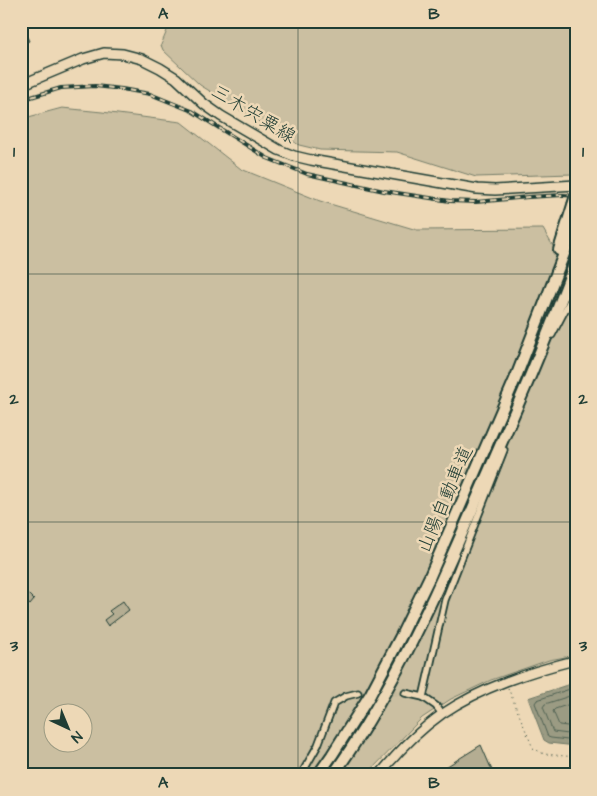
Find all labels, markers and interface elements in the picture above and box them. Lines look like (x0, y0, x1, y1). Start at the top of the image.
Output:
text: A (158, 3, 169, 25)
text: B (428, 3, 440, 25)
street label: 三木宍粟線 (206, 78, 301, 150)
text: 1 (13, 141, 16, 163)
text: 1 (582, 141, 585, 163)
text: 2 (8, 388, 19, 410)
text: 2 (577, 388, 588, 410)
street label: 山陽自動車道 (411, 442, 480, 557)
text: 3 (9, 635, 19, 657)
text: 3 (578, 635, 588, 657)
north arrow (42, 704, 92, 754)
text: N (66, 726, 86, 747)
text: A (158, 772, 169, 794)
text: B (428, 772, 440, 794)

